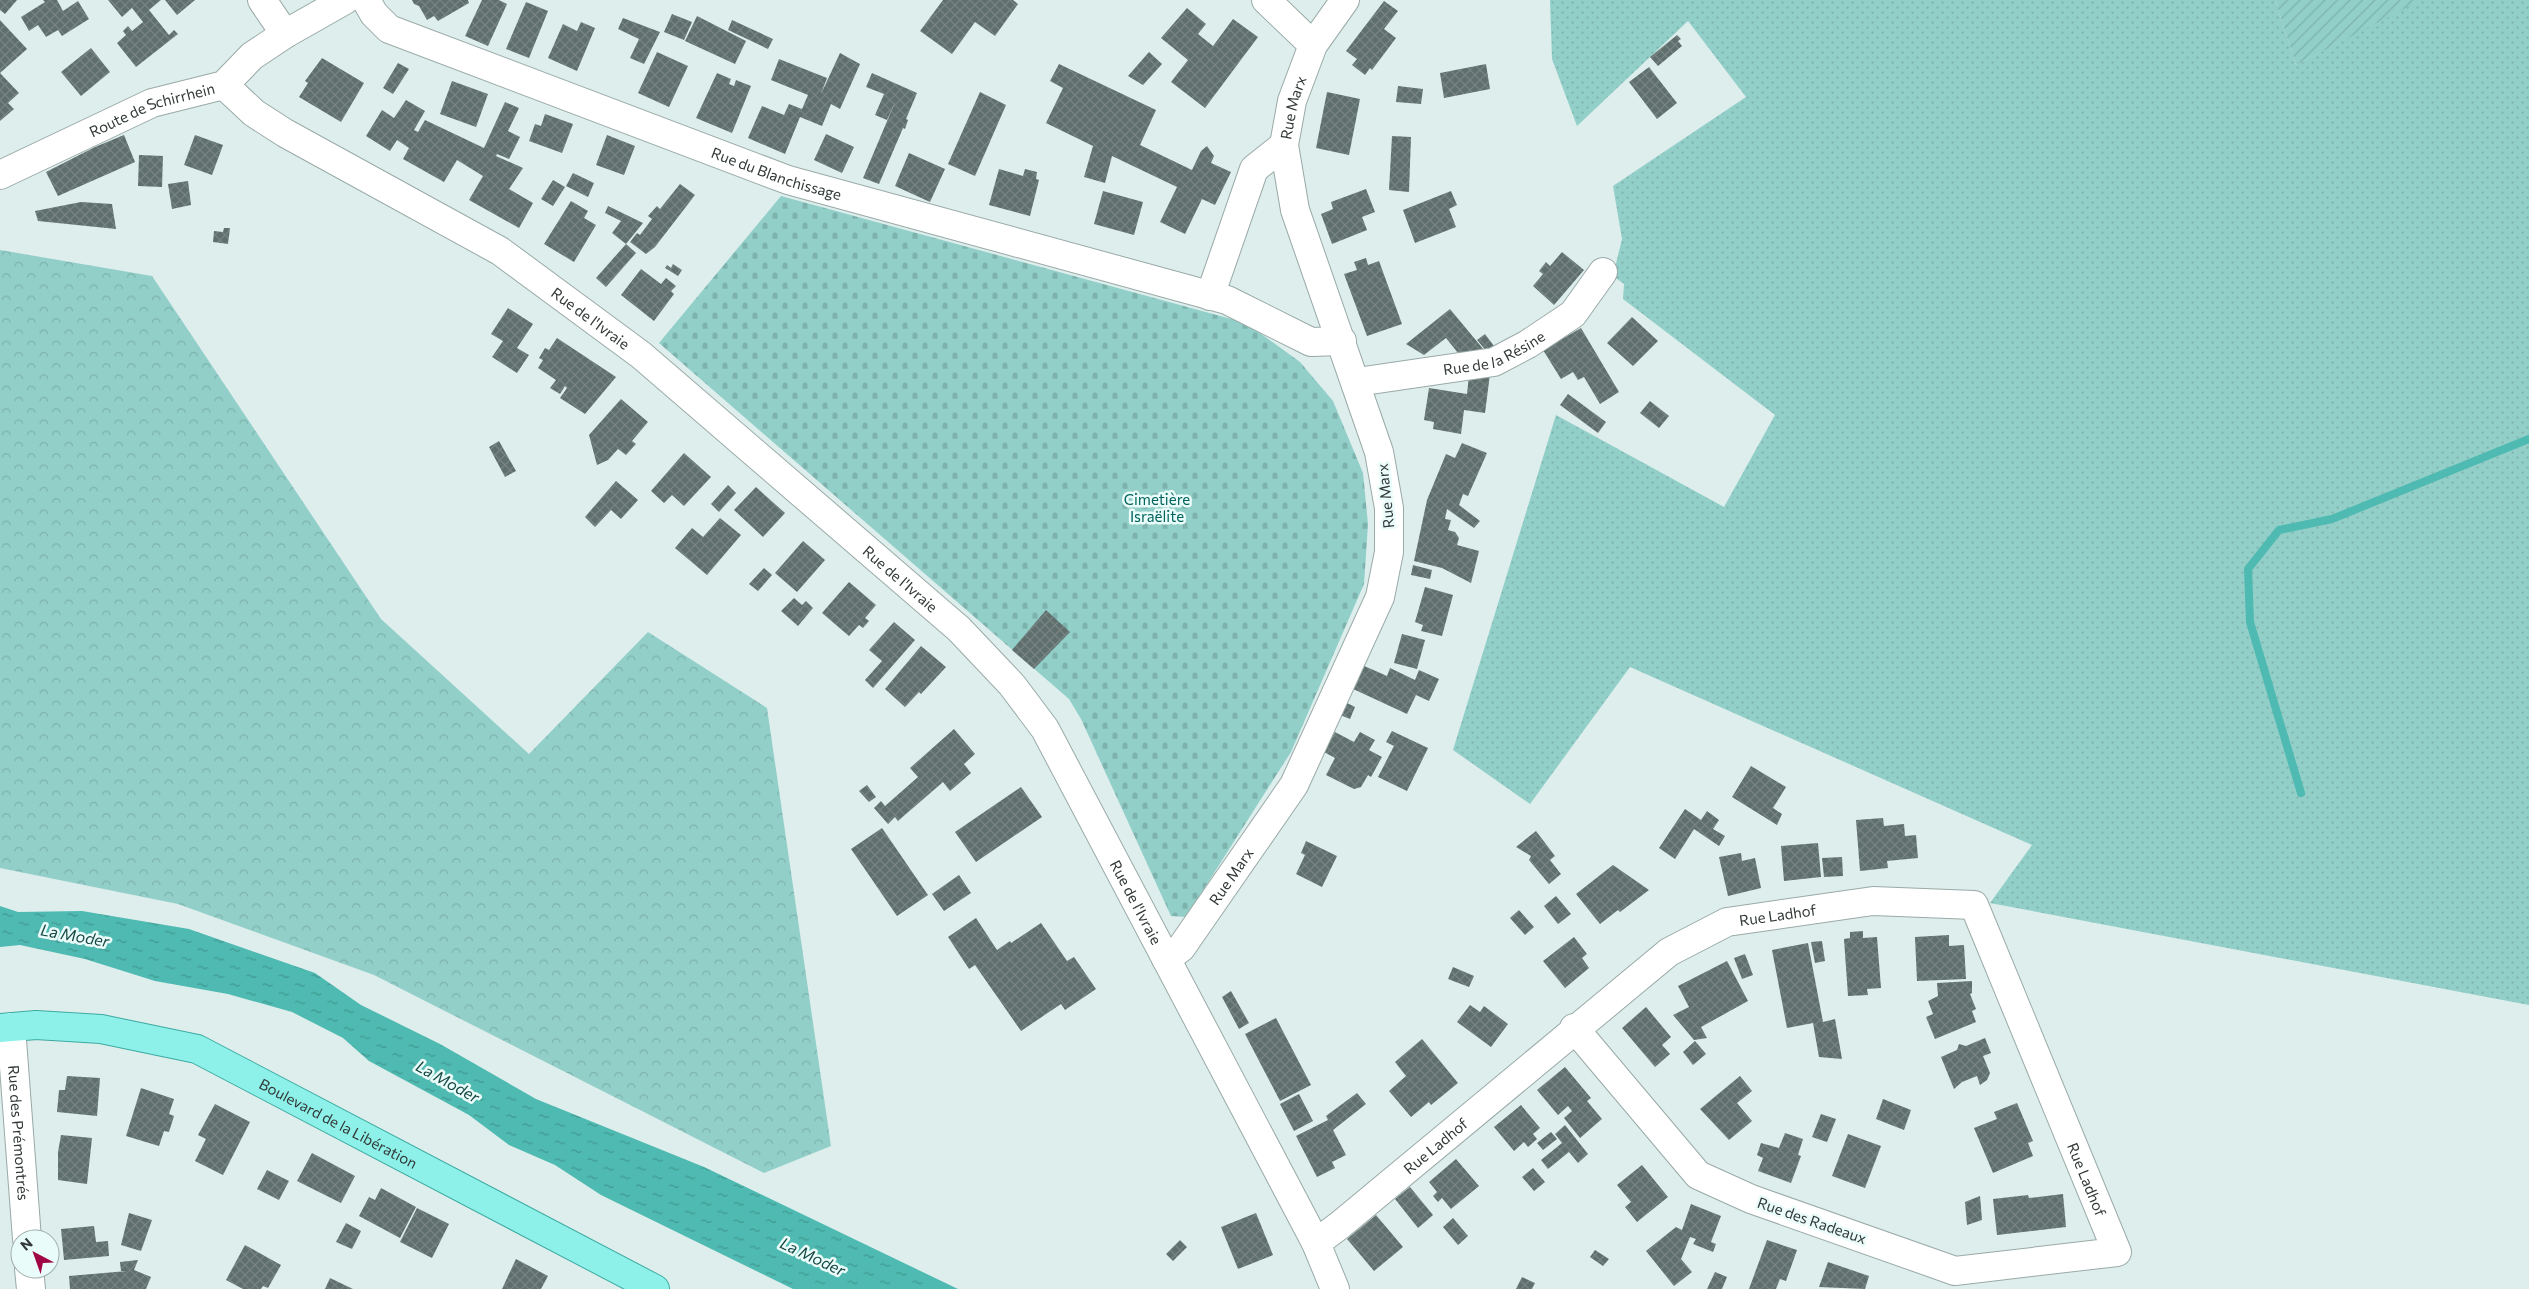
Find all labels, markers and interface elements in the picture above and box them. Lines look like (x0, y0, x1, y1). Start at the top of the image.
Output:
street label: Rue Marx (1276, 73, 1310, 141)
street label: Route de Schirrhein (86, 79, 217, 141)
street label: Rue du Blanchissage (709, 143, 844, 203)
street label: Rue de l'Ivraie (548, 283, 634, 353)
street label: Rue de la Résine (1442, 326, 1548, 378)
street label: Rue Marx (1373, 463, 1397, 529)
park label: Cimetière Israëlite (1124, 490, 1190, 525)
street label: Rue de l'Ivraie (860, 542, 942, 616)
street label: Rue Marx (1205, 844, 1257, 908)
street label: Rue de l'Ivraie (1107, 857, 1166, 947)
street label: Rue Ladhof (1738, 900, 1817, 929)
water label: La Moder (39, 920, 111, 950)
water label: La Moder (413, 1056, 484, 1106)
street label: Rue des Prémontrés (5, 1064, 33, 1201)
street label: Boulevard de la Libération (256, 1074, 421, 1172)
street label: Rue Ladhof (1400, 1114, 1471, 1178)
street label: Rue Ladhof (2064, 1140, 2110, 1219)
street label: Rue des Radeaux (1755, 1193, 1869, 1247)
north arrow (10, 1229, 60, 1279)
water label: La Moder (777, 1233, 849, 1280)
text: N (17, 1234, 36, 1254)

